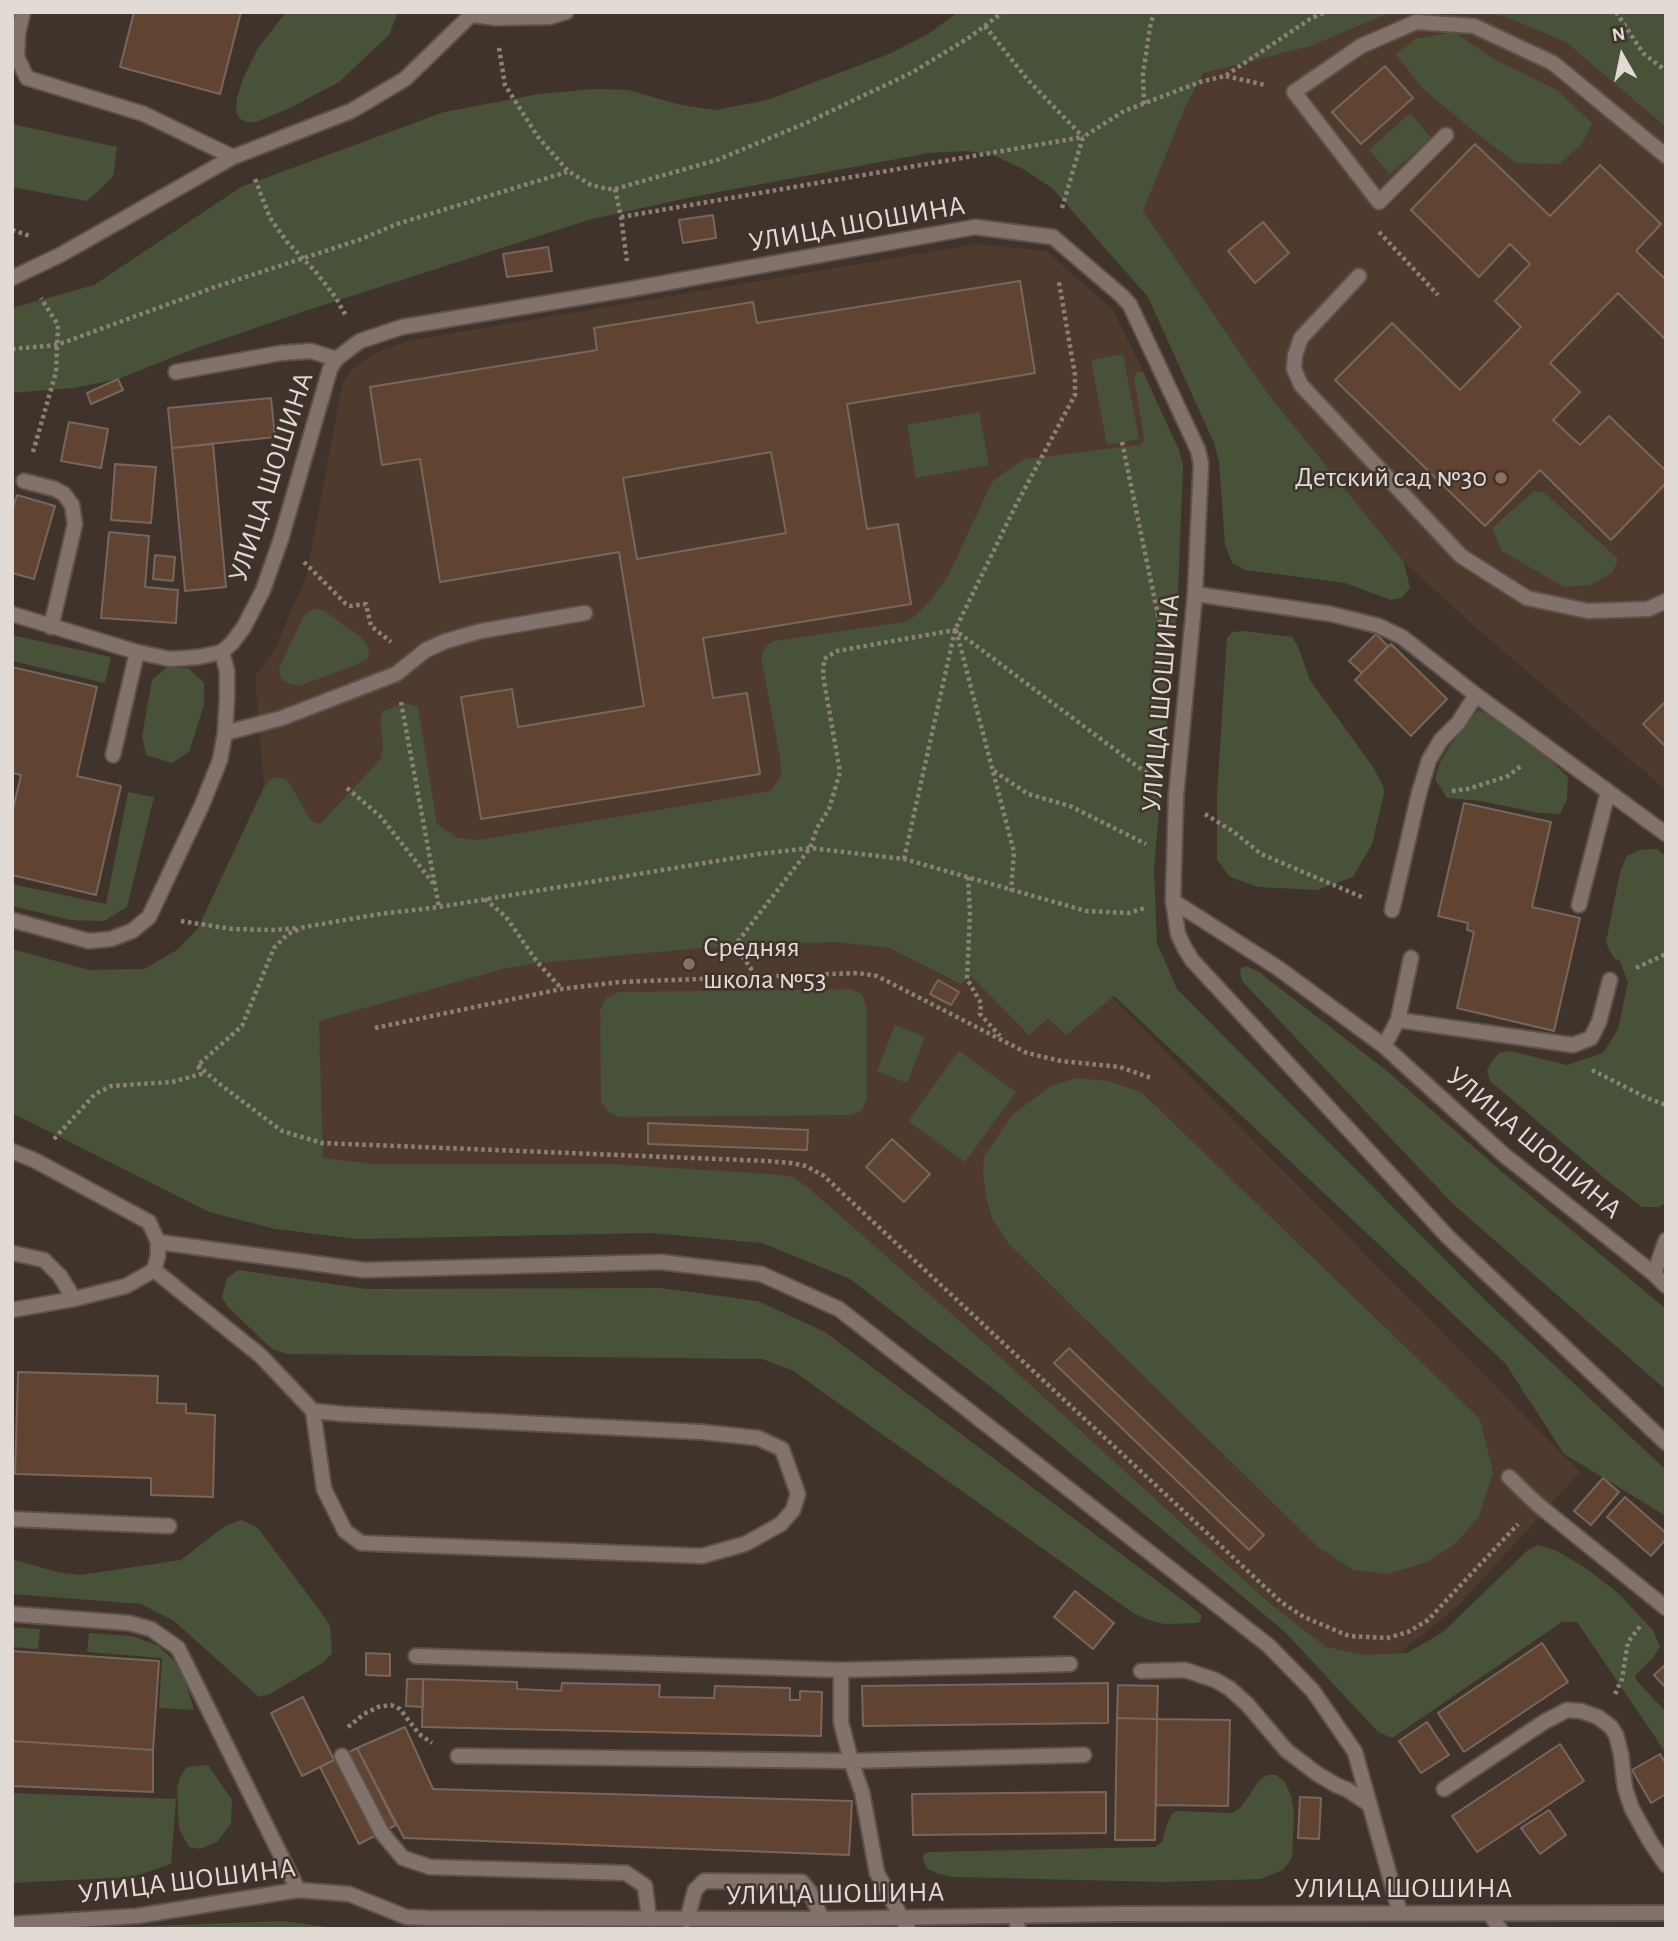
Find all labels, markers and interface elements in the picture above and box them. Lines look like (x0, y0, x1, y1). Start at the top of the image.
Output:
north arrow (1587, 21, 1657, 91)
text: N (1611, 24, 1627, 45)
street label: УЛИЦА ШОШИНА (746, 188, 968, 260)
street label: УЛИЦА ШОШИНА (221, 368, 321, 586)
place label: Детский сад №30 (1295, 461, 1487, 495)
marker: Детский сад №30 (1493, 470, 1509, 486)
street label: УЛИЦА ШОШИНА (1135, 593, 1187, 813)
place label: Средняя школа №53 (703, 931, 826, 997)
marker: Средняя школа №53 (681, 956, 697, 972)
street label: УЛИЦА ШОШИНА (1440, 1060, 1628, 1226)
street label: УЛИЦА ШОШИНА (77, 1851, 297, 1911)
street label: УЛИЦА ШОШИНА (1294, 1872, 1512, 1906)
street label: УЛИЦА ШОШИНА (725, 1875, 945, 1913)

